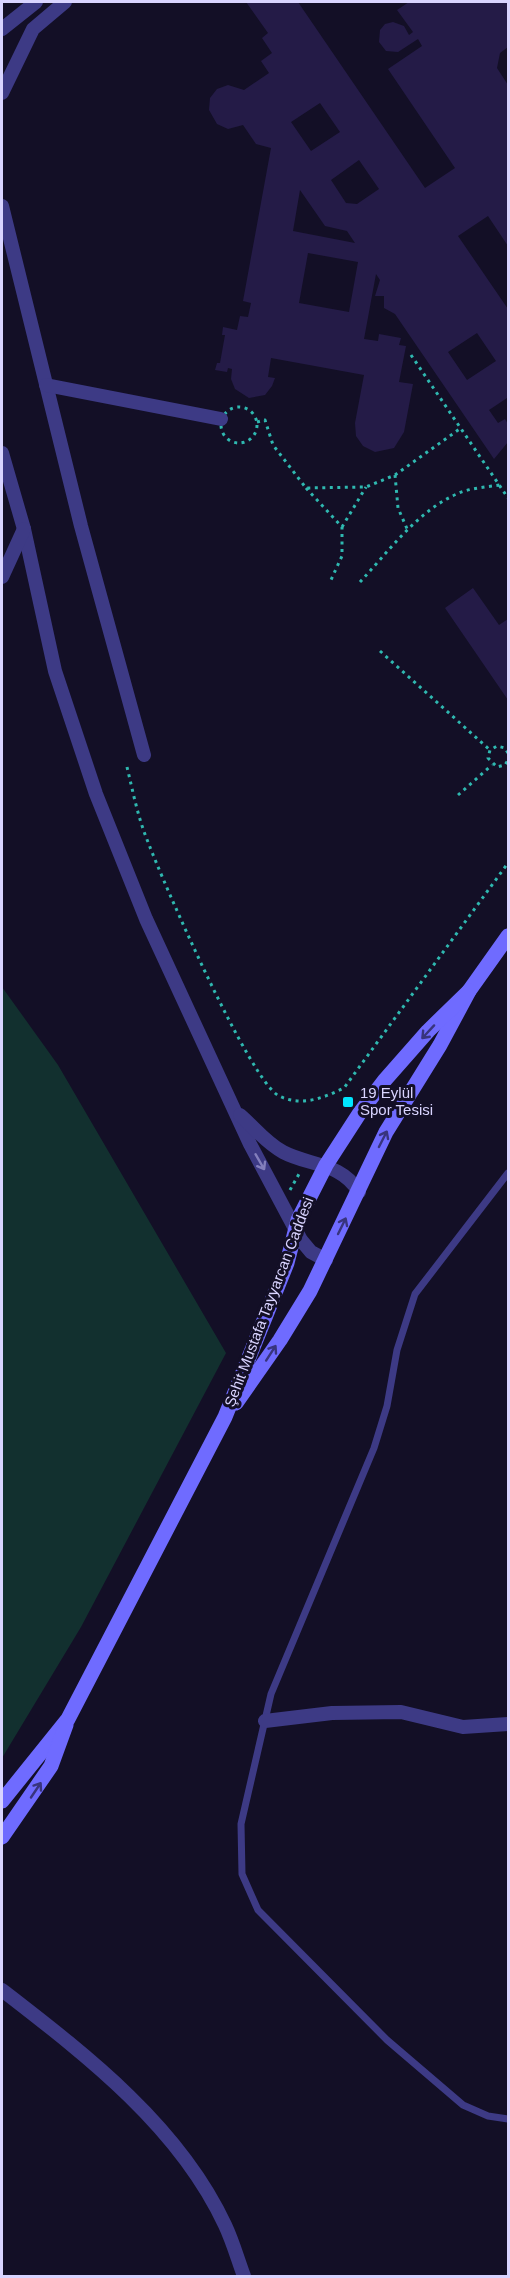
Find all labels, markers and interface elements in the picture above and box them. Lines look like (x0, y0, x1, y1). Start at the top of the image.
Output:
one-way arrow (420, 1025, 435, 1040)
place label: 19 Eylül Spor Tesisi (360, 1084, 433, 1118)
marker: 19 Eylül Spor Tesisi (341, 1095, 355, 1109)
one-way arrow (378, 1130, 389, 1148)
one-way arrow (255, 1152, 266, 1170)
street label: Şehit Mustafa Tayyarcan Caddesi (221, 1195, 316, 1409)
one-way arrow (337, 1217, 349, 1235)
one-way arrow (266, 1345, 278, 1362)
one-way arrow (30, 1782, 42, 1799)

